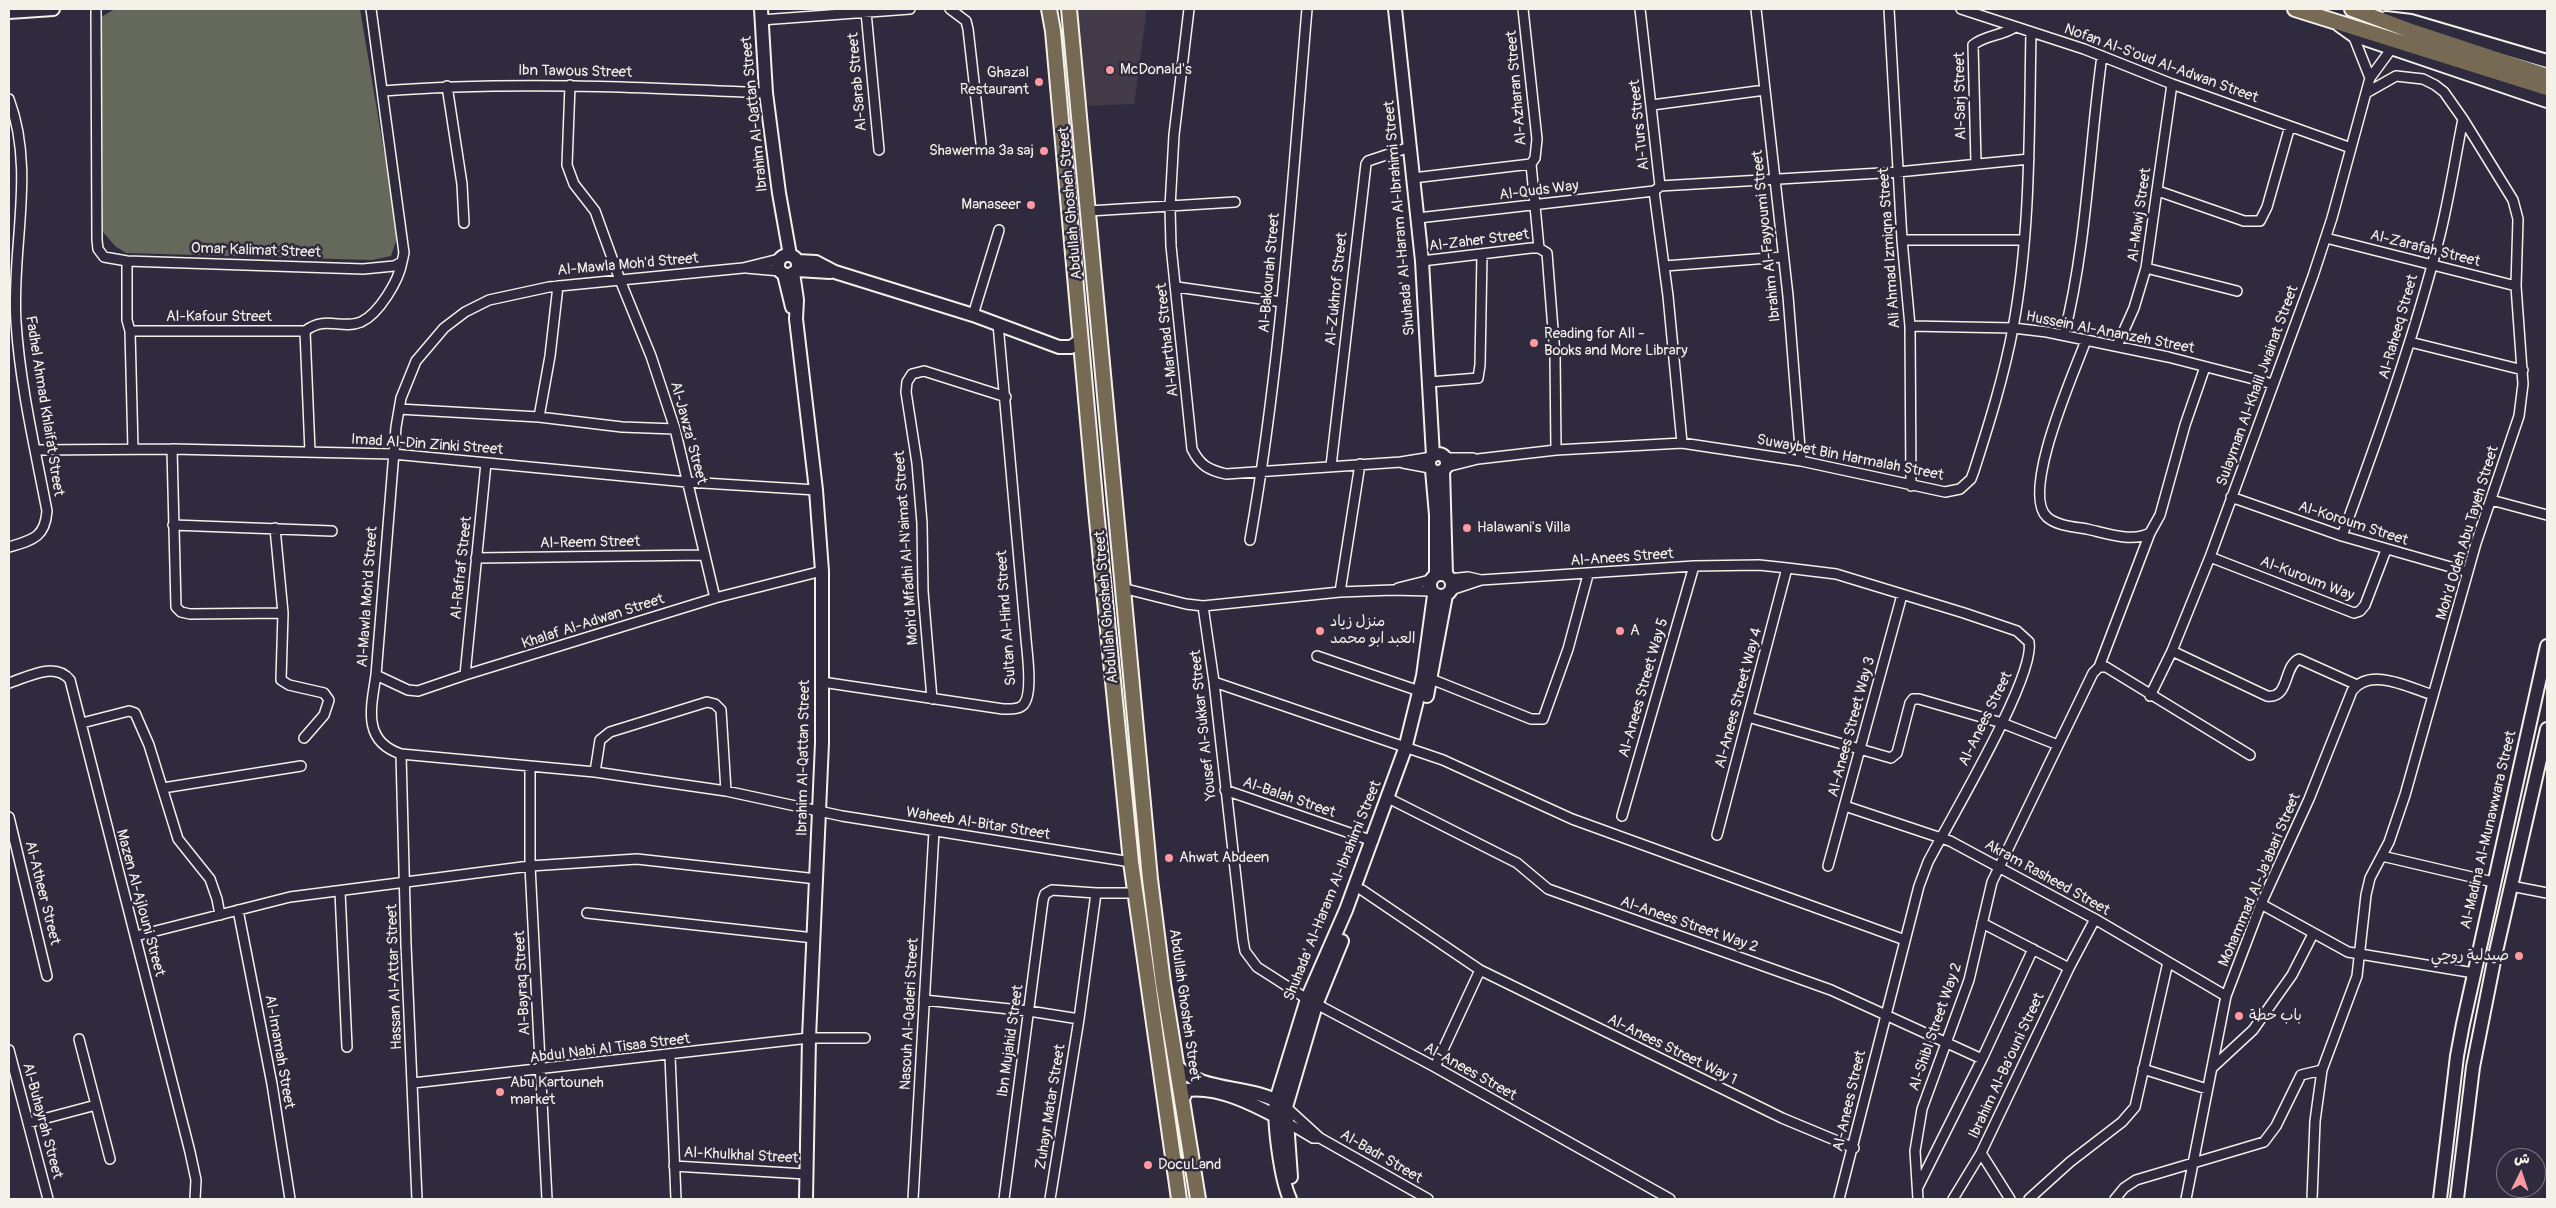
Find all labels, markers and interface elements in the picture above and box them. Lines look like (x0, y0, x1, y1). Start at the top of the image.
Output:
street label: Nofan Al-S'oud Al-Adwan Street (2061, 20, 2261, 108)
street label: Al-Azharan Street (1503, 30, 1531, 146)
street label: Al-Sarab Street (845, 32, 871, 132)
street label: Ibrahim Al-Qattan Street (738, 35, 772, 193)
street label: Al-Sarj Street (1951, 52, 1971, 140)
place label: McDonald's (1120, 61, 1192, 79)
street label: Ibn Tawous Street (518, 62, 632, 82)
place label: Ghazal Restaurant (960, 64, 1029, 99)
marker: McDonald's (1104, 64, 1116, 76)
marker: Ghazal Restaurant (1033, 76, 1045, 88)
street label: Al-Turs Street (1626, 79, 1654, 171)
street label: Shuhada' Al-Haram Al-Ibrahimi Street (1381, 100, 1419, 336)
street label: Abdullah Ghosheh Street (1055, 126, 1087, 280)
place label: Shawerma 3a saj (929, 142, 1034, 160)
marker: Shawerma 3a saj (1038, 145, 1050, 157)
street label: Ibrahim Al-Fayyoumi Street (1749, 149, 1785, 323)
street label: Ali Ahmad Izmiqna Street (1875, 167, 1905, 329)
street label: Al-Mawj Street (2124, 167, 2156, 263)
street label: Al-Quds Way (1498, 177, 1580, 205)
place label: Manaseer (961, 196, 1021, 214)
marker: Manaseer (1025, 199, 1037, 211)
street label: Al-Bakourah Street (1256, 212, 1284, 334)
street label: Al-Zaher Street (1428, 226, 1530, 256)
street label: Al-Zarafah Street (2368, 227, 2482, 271)
street label: Al-Zukhrof Street (1322, 231, 1352, 347)
street label: Omar Kalimat Street (191, 240, 321, 262)
street label: Al-Mawla Moh'd Street (557, 250, 699, 280)
street label: Al-Raheeq Street (2375, 273, 2423, 381)
street label: Al-Marthad Street (1153, 282, 1183, 398)
street label: Sulayman Al-Khalil Jwainat Street (2213, 283, 2303, 489)
street label: Al-Kafour Street (166, 308, 272, 326)
street label: Hussein Al-Ananzeh Street (2024, 308, 2196, 358)
street label: Fadhel Ahmad Khlaifat Street (21, 314, 67, 498)
place label: Reading for All - Books and More Library (1544, 325, 1688, 360)
marker: Reading for All - Books and More Library (1528, 337, 1540, 349)
street label: Al-Jawza' Street (666, 380, 710, 486)
street label: Imad Al-Din Zinki Street (350, 431, 504, 459)
street label: Suwaybet Bin Harmalah Street (1755, 431, 1945, 485)
street label: Moh'd Odeh Abu Tayeh Street (2433, 444, 2503, 622)
street label: Moh'd Mfadhi Al-N'aimat Street (891, 450, 923, 646)
street label: Al-Koroum Street (2296, 498, 2410, 550)
street label: Al-Rafraf Street (448, 515, 476, 621)
place label: Halawani's Villa (1477, 519, 1571, 537)
marker: Halawani's Villa (1461, 522, 1473, 534)
street label: Al-Mawla Moh'd Street (354, 526, 382, 668)
street label: Abdullah Ghosheh Street (1091, 530, 1123, 684)
street label: Al-Reem Street (540, 533, 640, 553)
street label: Al-Anees Street (1570, 545, 1674, 571)
street label: Sultan Al-Hind Street (993, 550, 1021, 686)
street label: Al-Kuroum Way (2257, 553, 2357, 605)
street label: Khalaf Al-Adwan Street (519, 590, 667, 654)
place label: منزل زياد العبد ابو محمد (1330, 613, 1415, 648)
street label: Al-Anees Street Way 5 (1615, 616, 1673, 760)
place label: A (1630, 622, 1640, 640)
marker: منزل زياد العبد ابو محمد (1314, 625, 1326, 637)
marker: A (1614, 625, 1626, 637)
street label: Al-Anees Street Way 4 (1712, 626, 1766, 770)
street label: Yousef Al-Sukkar Street (1187, 649, 1221, 801)
street label: Al-Anees Street Way 3 (1825, 655, 1879, 799)
street label: Al-Anees Street (1955, 669, 2017, 769)
street label: Ibrahim Al-Qattan Street (794, 680, 814, 836)
street label: Al-Madina Al-Munawwara Street (2457, 729, 2521, 931)
street label: Al-Balah Street (1240, 774, 1338, 822)
street label: Shuhada' Al-Haram Al-Ibrahimi Street (1280, 778, 1386, 1004)
street label: Mohammad Al-Ja'abari Street (2215, 790, 2305, 970)
street label: Waheeb Al-Bitar Street (905, 804, 1051, 844)
street label: Mazen Al-Ajlouni Street (112, 827, 168, 979)
street label: Akram Rasheed Street (1981, 836, 2113, 920)
street label: Al-Atheer Street (20, 839, 64, 947)
place label: Ahwat Abdeen (1179, 849, 1269, 867)
marker: Ahwat Abdeen (1163, 852, 1175, 864)
street label: Al-Anees Street Way 2 (1618, 893, 1760, 957)
street label: Hassan Al-Attar Street (383, 904, 407, 1050)
street label: Abdullah Ghosheh Street (1164, 928, 1204, 1082)
street label: Al-Bayraq Street (511, 930, 535, 1036)
street label: Nasouh Al-Qaderi Street (897, 937, 923, 1091)
place label: صيدلية روحي (2431, 947, 2509, 965)
marker: صيدلية روحي (2513, 950, 2525, 962)
street label: Al-Shibl Street Way 2 (1906, 961, 1966, 1093)
street label: Ibn Mujahid Street (994, 984, 1028, 1098)
street label: Ibrahim Al-Ba'ouni Street (1965, 990, 2049, 1142)
street label: Al-Imamah Street (260, 994, 298, 1110)
place label: باب حطة (2249, 1007, 2302, 1025)
marker: باب حطة (2233, 1010, 2245, 1022)
street label: Al-Anees Street Way 1 (1604, 1011, 1740, 1089)
street label: ِAbdul Nabi Al Tisaa Street (529, 1030, 691, 1068)
street label: Al-Anees Street (1420, 1039, 1520, 1105)
street label: Zuhayr Matar Street (1032, 1043, 1070, 1171)
street label: Al-Anees Street (1830, 1049, 1870, 1153)
street label: Al-Buhayrah Street (18, 1061, 66, 1181)
place label: Abu Kartouneh market (510, 1074, 604, 1109)
marker: Abu Kartouneh market (494, 1086, 506, 1098)
street label: Al-Badr Street (1337, 1126, 1425, 1188)
street label: Al-Khulkhal Street (683, 1144, 799, 1168)
north arrow (2496, 1148, 2546, 1198)
text: ش (2514, 1150, 2530, 1168)
place label: DocuLand (1158, 1156, 1221, 1174)
marker: DocuLand (1142, 1159, 1154, 1171)

